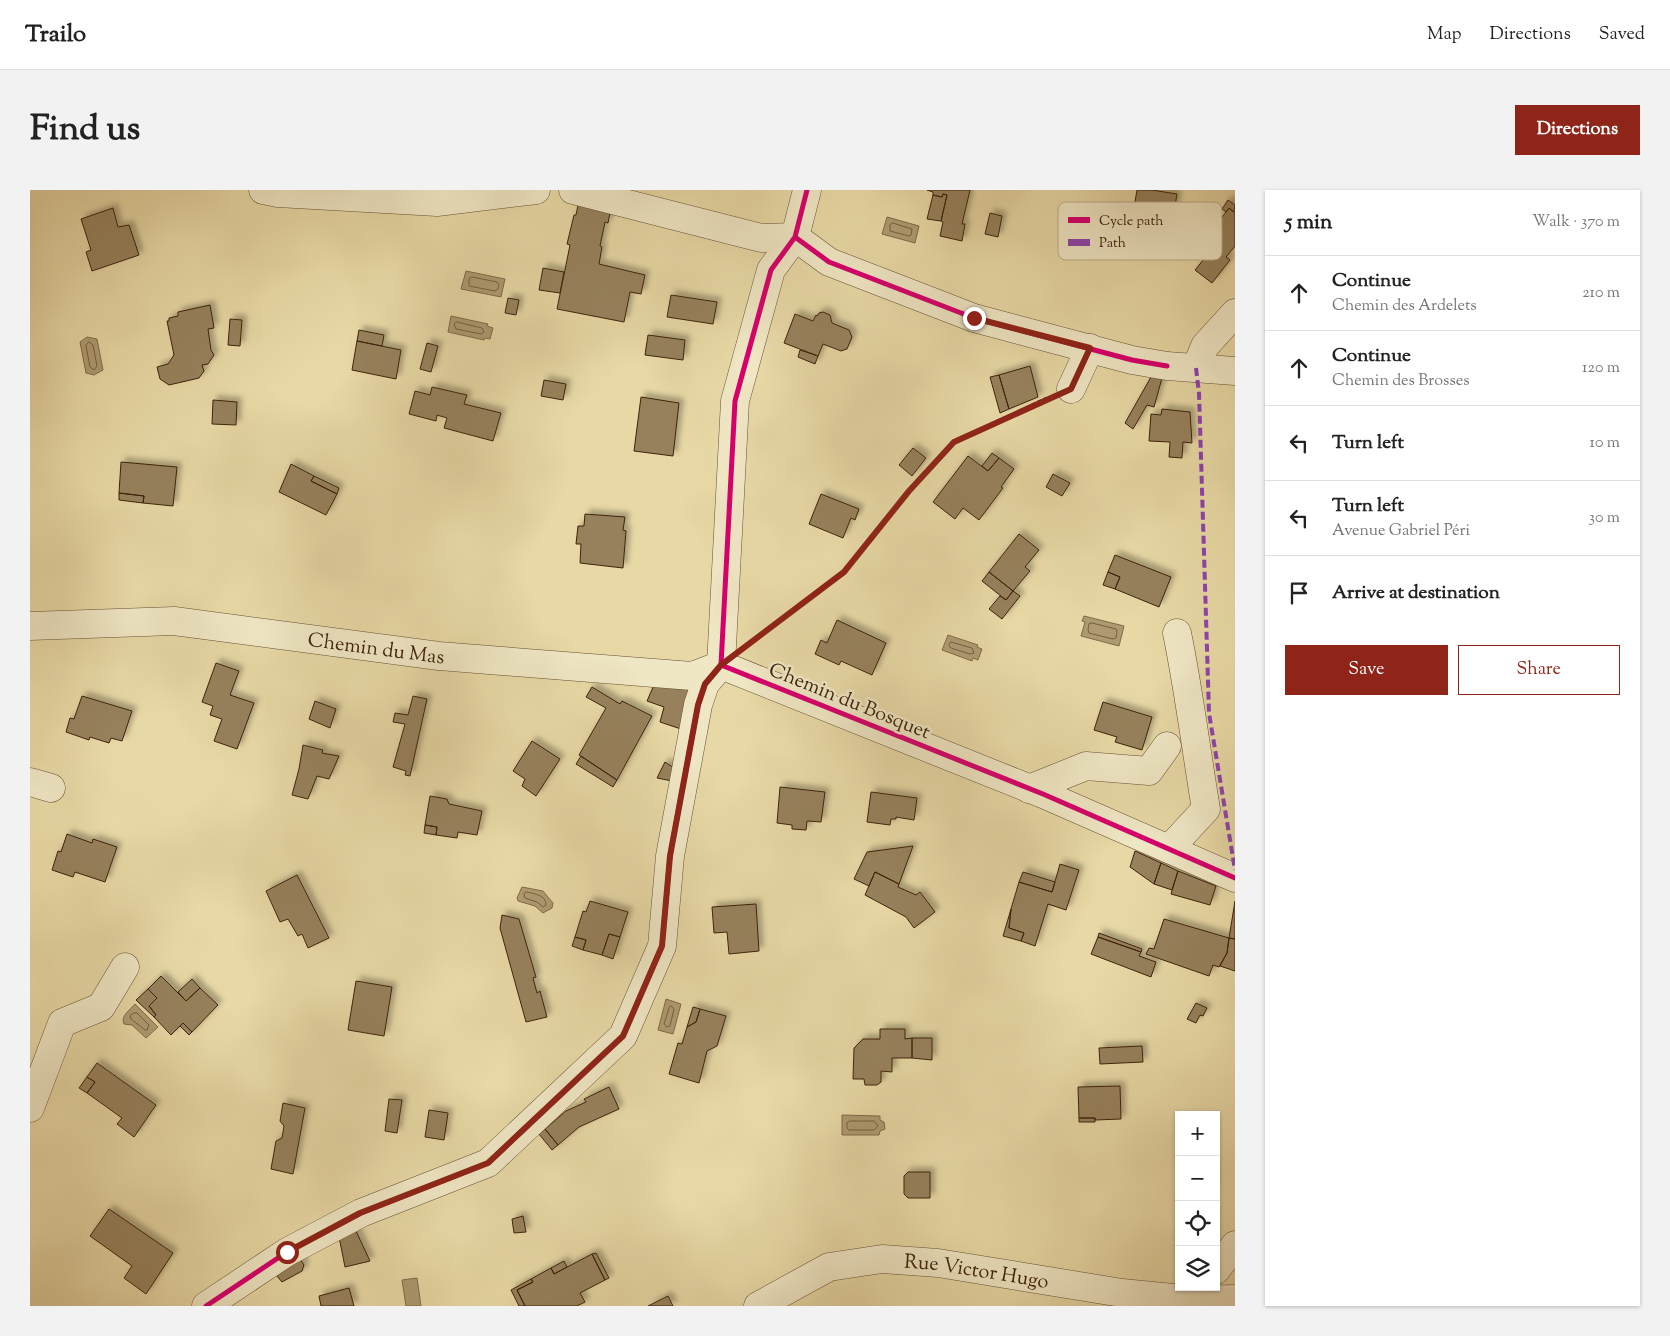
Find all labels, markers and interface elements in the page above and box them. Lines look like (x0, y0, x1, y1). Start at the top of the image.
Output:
text: Trailo (25, 18, 86, 52)
text: Map (1427, 22, 1462, 48)
text: Directions (1490, 22, 1571, 48)
text: Saved (1599, 22, 1645, 48)
text: Find us (30, 105, 140, 156)
button: Directions (1515, 105, 1640, 155)
legend (1058, 202, 1222, 260)
text: 5 min (1285, 208, 1332, 238)
text: Walk · 370 m (1532, 211, 1620, 234)
text: Cycle path (1099, 212, 1163, 232)
text: Path (1099, 234, 1126, 254)
text: Continue (1332, 268, 1411, 295)
icon: ahead (1285, 279, 1313, 307)
text: 210 m (1582, 282, 1620, 305)
text: Chemin des Ardelets (1332, 295, 1477, 318)
route end (963, 307, 986, 330)
text: Continue (1332, 343, 1411, 370)
icon: ahead (1285, 354, 1313, 382)
text: 120 m (1582, 357, 1620, 380)
text: Chemin des Brosses (1332, 370, 1469, 393)
icon: left (1285, 429, 1313, 457)
text: Turn left (1332, 430, 1404, 457)
text: 10 m (1590, 432, 1620, 455)
text: Turn left (1332, 493, 1404, 520)
icon: left (1285, 504, 1313, 532)
text: 30 m (1589, 507, 1620, 530)
text: Avenue Gabriel Péri (1332, 520, 1470, 543)
icon: arrive (1285, 579, 1313, 607)
text: Arrive at destination (1332, 580, 1500, 607)
street label: Chemin du Mas (306, 627, 446, 673)
button: Save (1285, 645, 1448, 695)
button: Share (1458, 645, 1620, 695)
street label: Chemin du Bosquet (764, 657, 934, 748)
map controls (1175, 1111, 1220, 1291)
button: + (1175, 1111, 1220, 1156)
button: − (1175, 1156, 1220, 1201)
button: locate (1175, 1201, 1220, 1246)
route start (276, 1241, 299, 1264)
button: layers (1175, 1246, 1220, 1291)
street label: Rue Victor Hugo (903, 1249, 1051, 1298)

